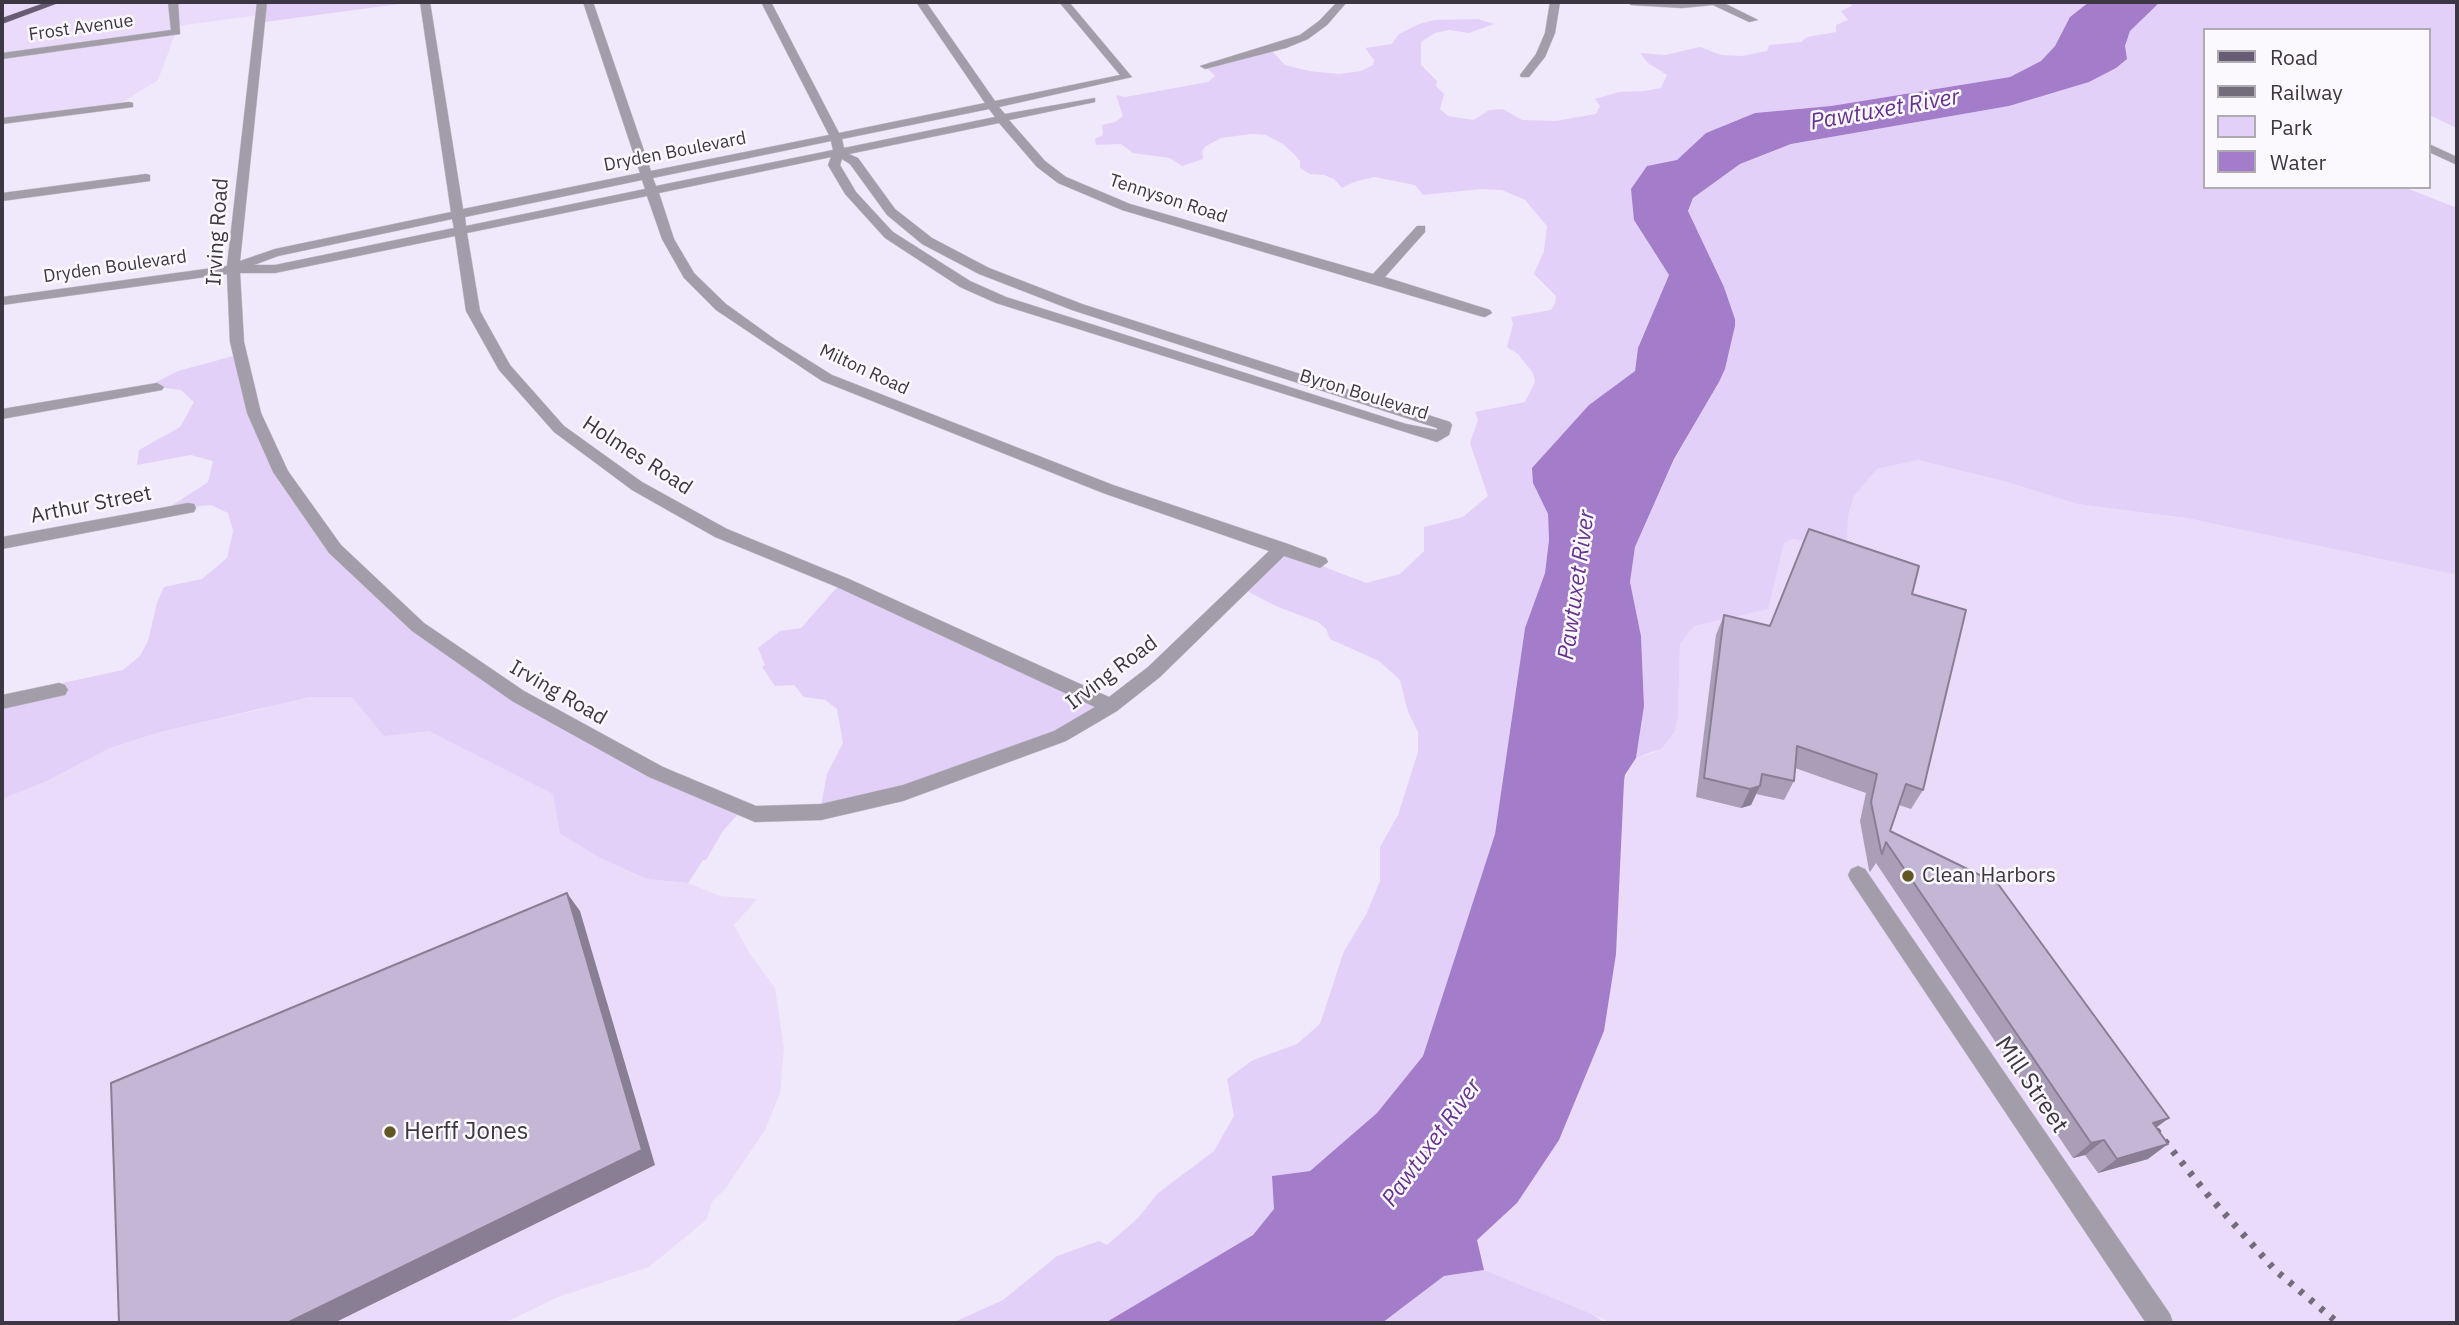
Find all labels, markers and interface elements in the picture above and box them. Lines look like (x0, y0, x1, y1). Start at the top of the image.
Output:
street label: Frost Avenue (27, 10, 135, 46)
legend (2204, 28, 2431, 189)
text: Road (2270, 43, 2318, 71)
text: Railway (2270, 78, 2343, 106)
water label: Pawtuxet River (1808, 83, 1962, 137)
text: Park (2270, 113, 2313, 141)
street label: Dryden Boulevard (602, 128, 748, 176)
text: Water (2270, 148, 2326, 176)
street label: Tennyson Road (1106, 170, 1230, 228)
street label: Irving Road (202, 177, 234, 287)
street label: Dryden Boulevard (42, 246, 188, 288)
street label: Milton Road (816, 340, 912, 400)
street label: Byron Boulevard (1297, 365, 1431, 425)
street label: Holmes Road (577, 411, 697, 501)
street label: Arthur Street (28, 481, 154, 529)
water label: Pawtuxet River (1553, 508, 1601, 662)
street label: Irving Road (1061, 630, 1163, 716)
street label: Irving Road (505, 655, 611, 731)
place label: Clean Harbors (1922, 863, 2056, 889)
marker: Clean Harbors (1900, 868, 1916, 884)
street label: Mill Street (1988, 1031, 2074, 1139)
water label: Pawtuxet River (1376, 1074, 1488, 1212)
place label: Herff Jones (404, 1118, 528, 1146)
marker: Herff Jones (382, 1124, 398, 1140)

